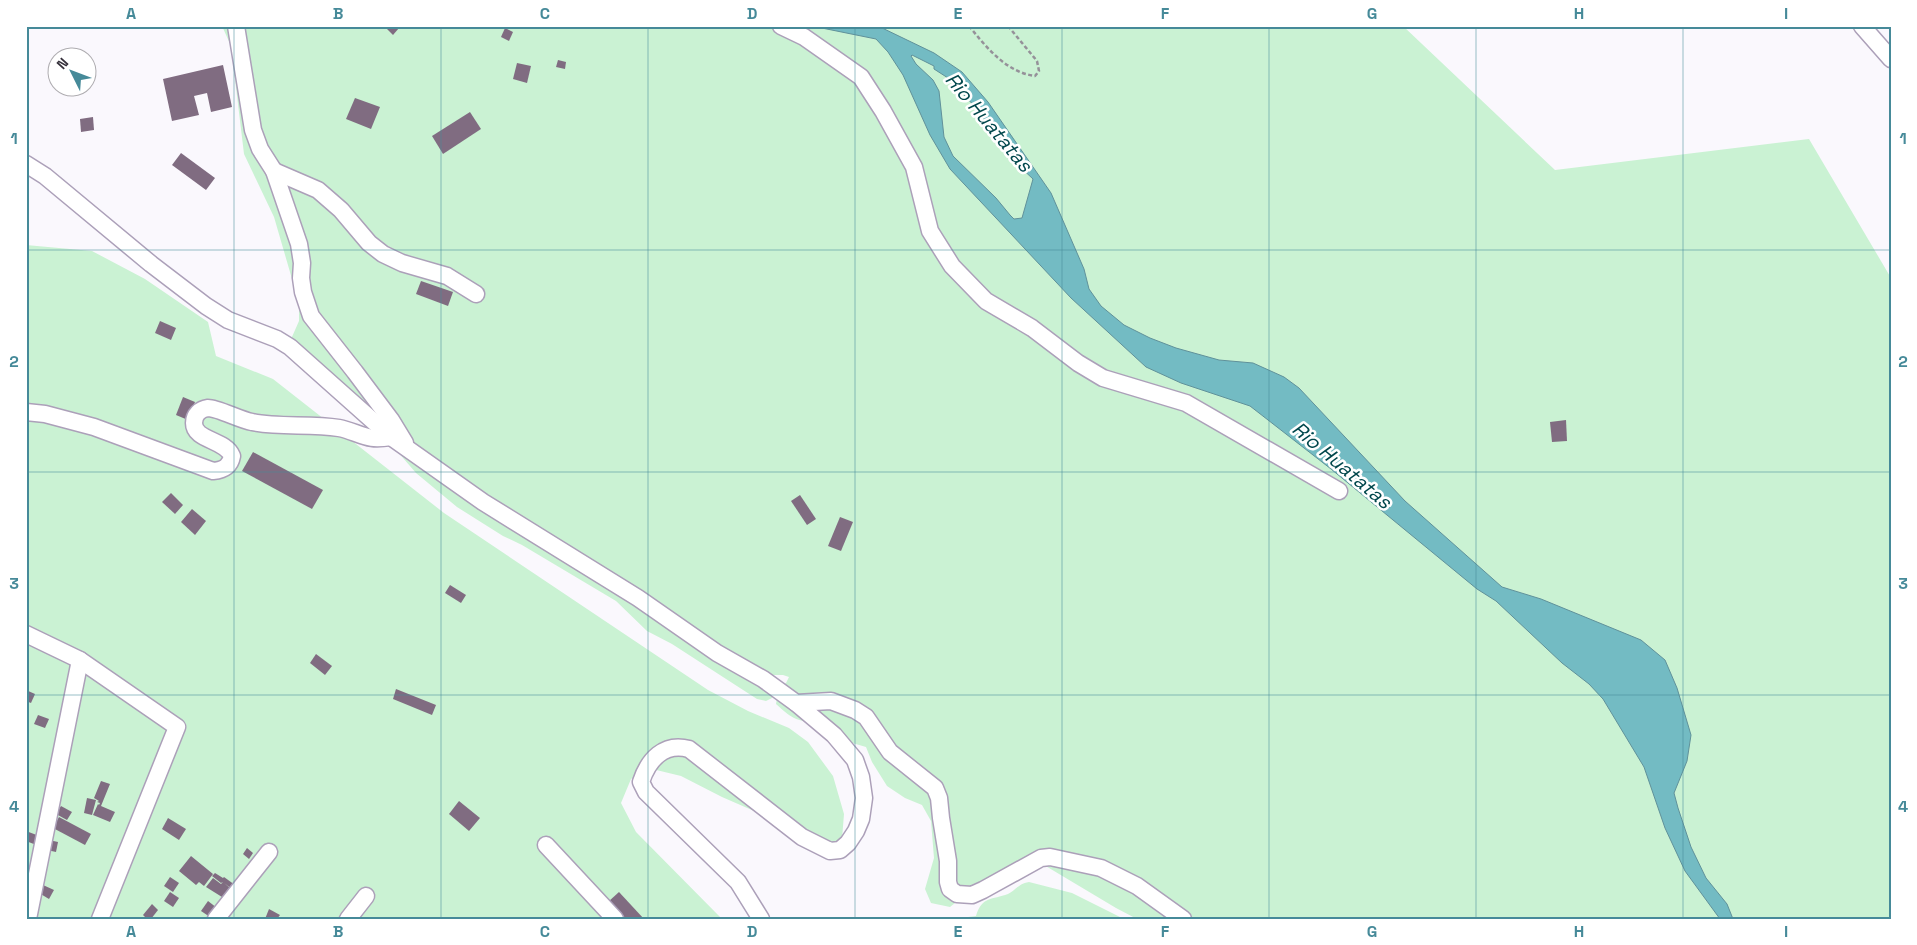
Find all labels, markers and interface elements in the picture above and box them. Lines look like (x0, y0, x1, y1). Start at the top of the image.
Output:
text: A (126, 3, 136, 24)
text: B (333, 3, 343, 24)
text: C (540, 3, 550, 24)
text: D (747, 3, 757, 24)
text: E (954, 3, 963, 24)
text: F (1161, 3, 1170, 24)
text: G (1367, 3, 1377, 24)
text: H (1574, 3, 1584, 24)
text: I (1784, 3, 1788, 24)
north arrow (48, 48, 98, 98)
text: N (53, 54, 72, 73)
water label: Rio Huatatas (940, 67, 1039, 178)
text: 1 (10, 128, 18, 149)
text: 1 (1899, 128, 1907, 149)
text: 2 (9, 351, 19, 372)
text: 2 (1898, 351, 1908, 372)
water label: Rio Huatatas (1287, 416, 1398, 515)
text: 3 (9, 573, 19, 594)
text: 3 (1898, 573, 1908, 594)
text: 4 (9, 796, 19, 817)
text: 4 (1898, 796, 1908, 817)
text: A (126, 921, 136, 942)
text: B (333, 921, 343, 942)
text: C (540, 921, 550, 942)
text: D (747, 921, 757, 942)
text: E (954, 921, 963, 942)
text: F (1161, 921, 1170, 942)
text: G (1367, 921, 1377, 942)
text: H (1574, 921, 1584, 942)
text: I (1784, 921, 1788, 942)

